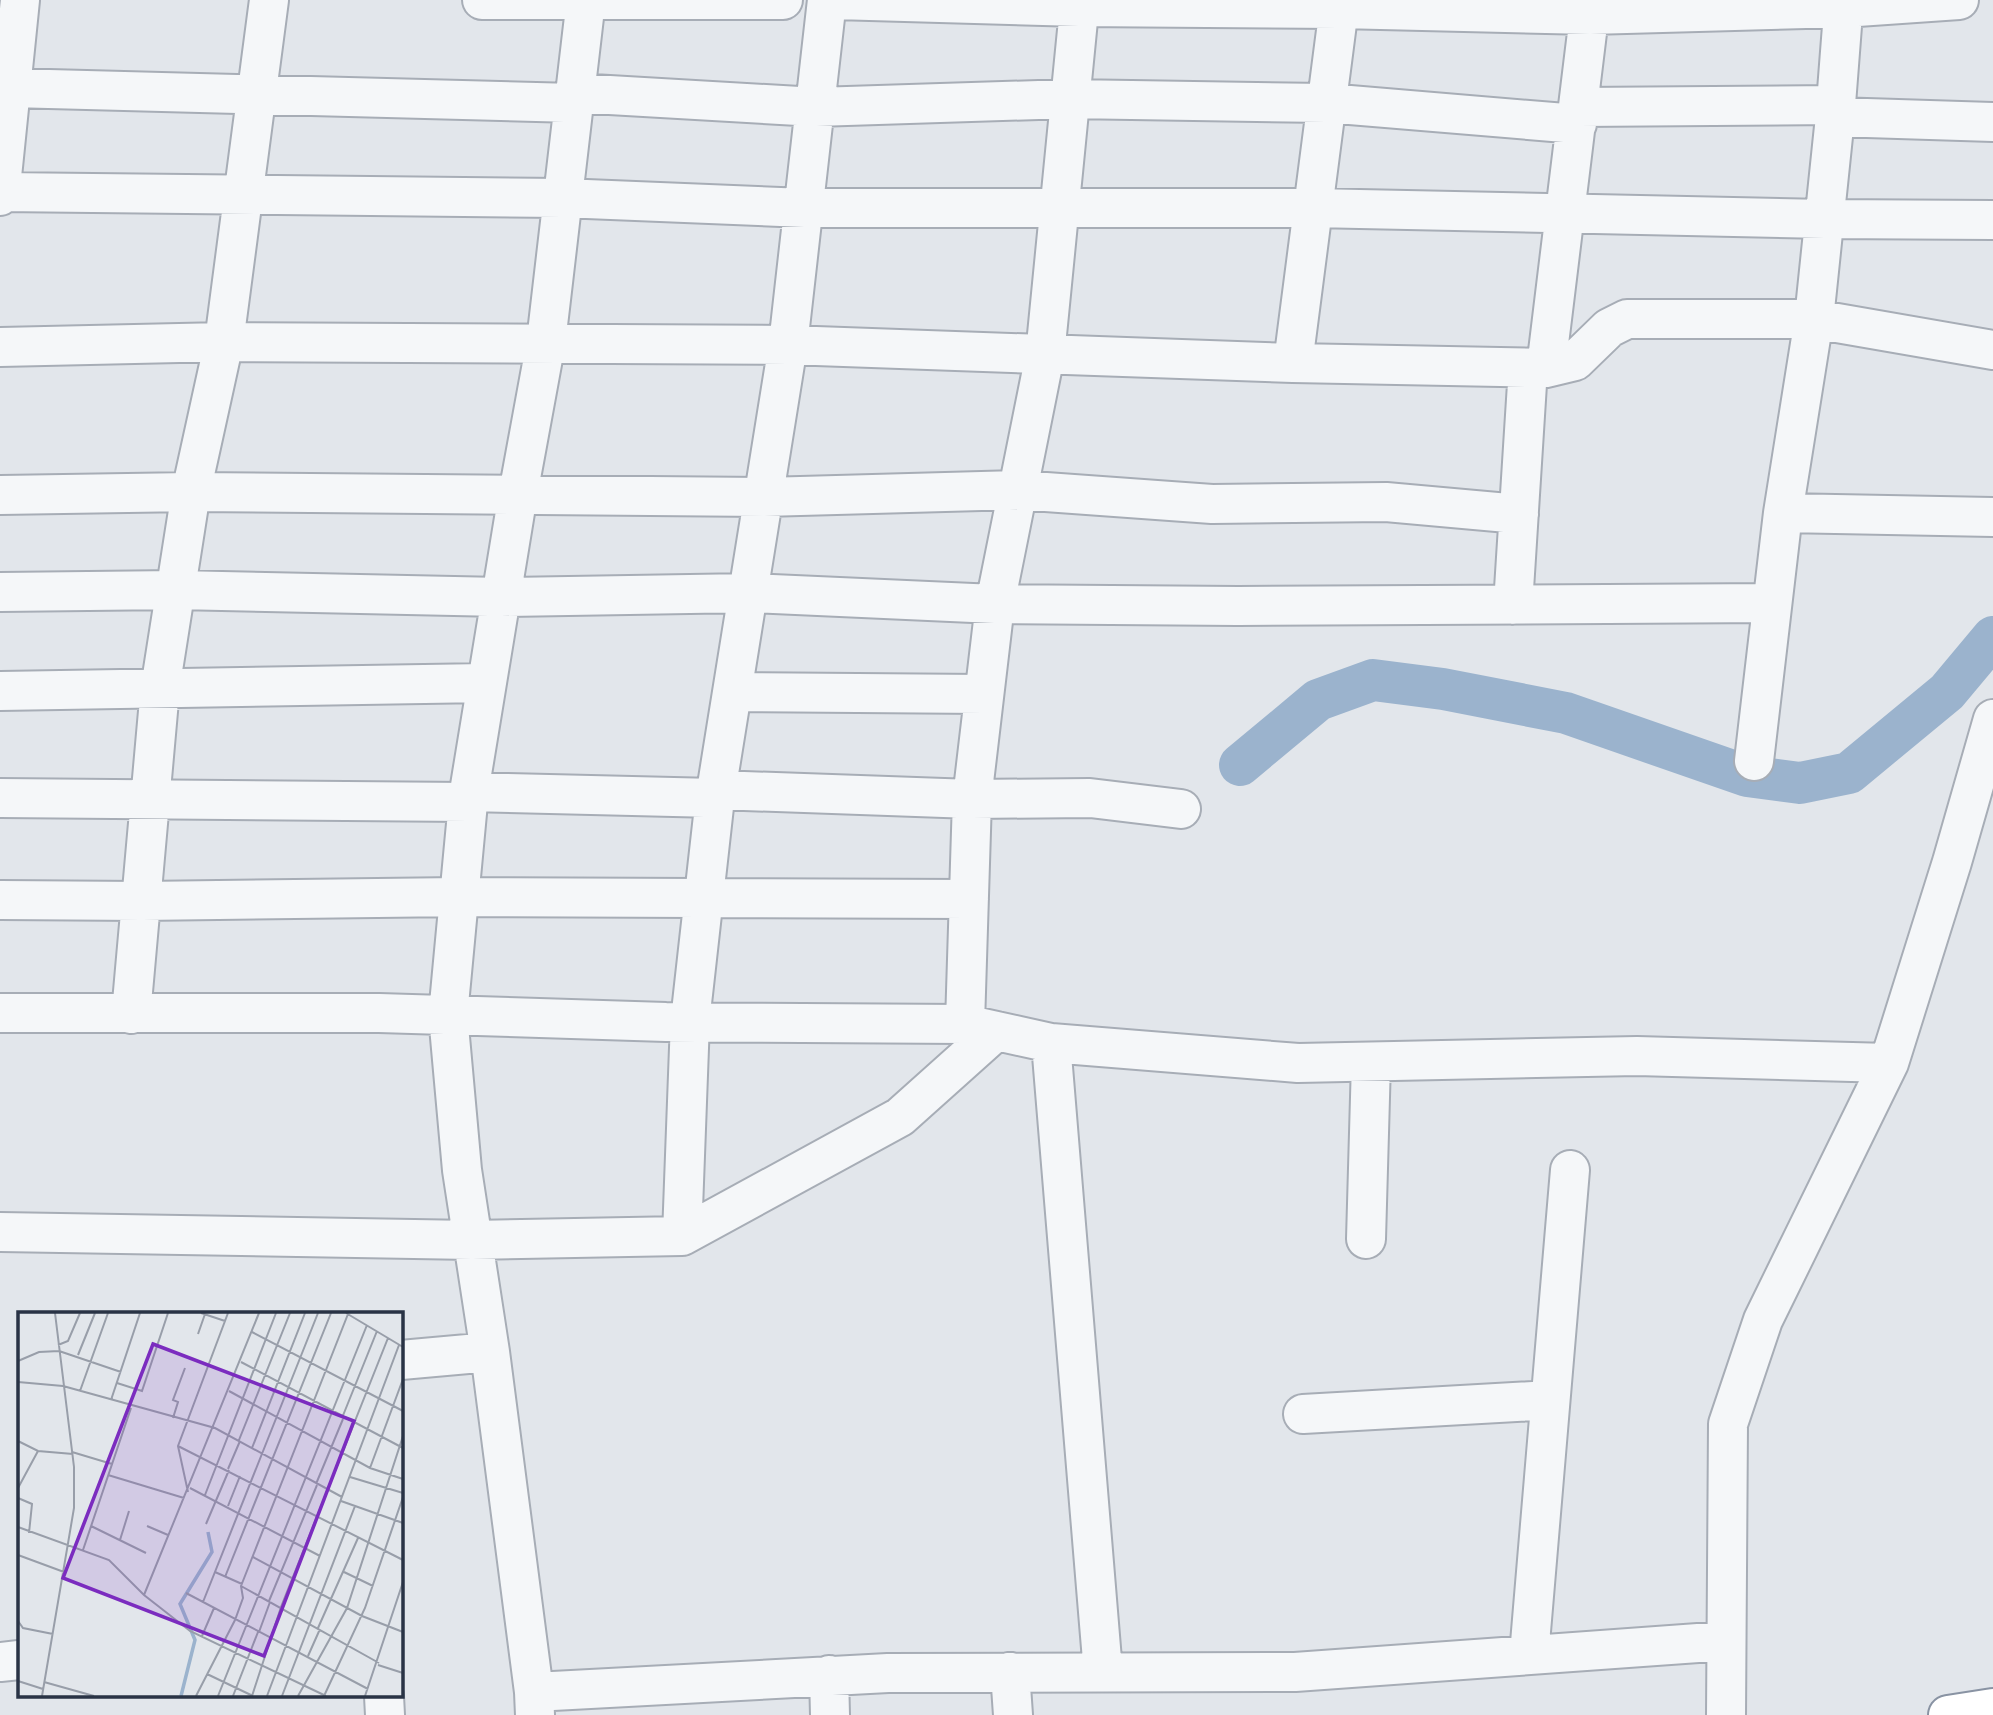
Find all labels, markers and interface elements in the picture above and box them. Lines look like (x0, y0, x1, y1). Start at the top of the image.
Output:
inset map (18, 1312, 402, 1698)

